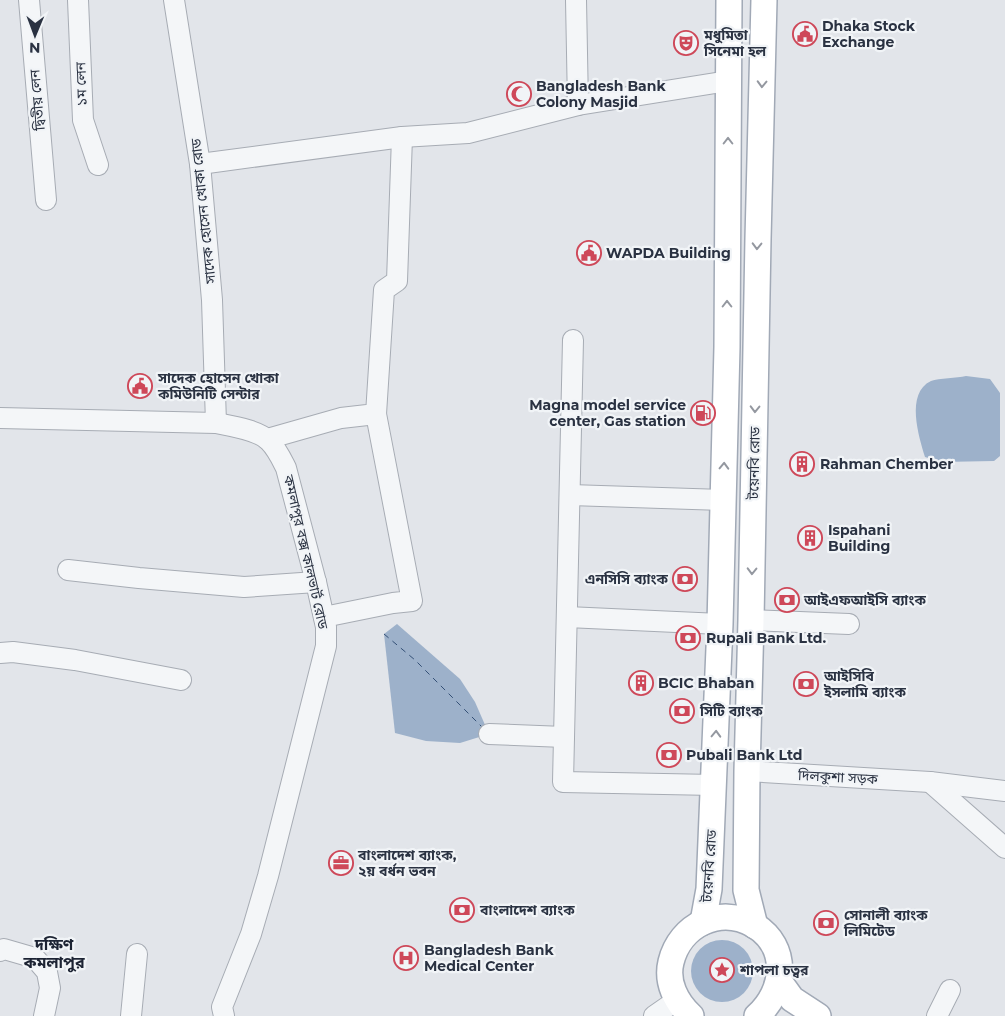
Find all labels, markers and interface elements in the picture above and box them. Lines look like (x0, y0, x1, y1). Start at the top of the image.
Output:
north arrow (10, 10, 60, 60)
place label: Dhaka Stock Exchange (822, 17, 916, 51)
public building icon: Dhaka Stock Exchange (792, 21, 818, 47)
place label: মধুমিতা সিনেমা হল (703, 26, 767, 60)
theatre icon: মধুমিতা সিনেমা হল (673, 30, 699, 56)
text: N (29, 39, 41, 57)
street label: ১ম লেন (71, 61, 91, 106)
street label: দ্বিতীয় লেন (25, 68, 49, 132)
place label: Bangladesh Bank Colony Masjid (536, 77, 666, 111)
one-way arrow (757, 80, 767, 88)
mosque icon: Bangladesh Bank Colony Masjid (506, 81, 532, 107)
street label: সাদেক হোসেন খোকা রোড (186, 137, 220, 285)
one-way arrow (723, 137, 733, 145)
public building icon: WAPDA Building (576, 240, 602, 266)
one-way arrow (752, 242, 763, 250)
place label: WAPDA Building (606, 244, 731, 262)
one-way arrow (722, 300, 732, 308)
place label: সাদেক হোসেন খোকা কমিউনিটি সেন্টার (157, 369, 280, 403)
public building icon: সাদেক হোসেন খোকা কমিউনিটি সেন্টার (127, 373, 153, 399)
place label: Magna model service center, Gas station (529, 396, 686, 430)
fuel station icon: Magna model service center, Gas station (690, 400, 716, 426)
one-way arrow (750, 405, 760, 413)
street label: টয়েনবি রোড (744, 425, 764, 501)
building icon: Rahman Chember (789, 451, 815, 477)
place label: Rahman Chember (820, 455, 953, 473)
one-way arrow (718, 462, 729, 470)
street label: কমলাপুর বক্স কালভার্ট রোড (279, 472, 333, 632)
place label: Ispahani Building (828, 521, 890, 555)
building icon: Ispahani Building (797, 525, 823, 551)
bank icon: এনসিসি ব্যাংক (672, 566, 698, 592)
one-way arrow (747, 568, 757, 575)
place label: এনসিসি ব্যাংক (585, 570, 669, 588)
bank icon: আইএফআইসি ব্যাংক (774, 587, 800, 613)
place label: আইএফআইসি ব্যাংক (803, 591, 927, 609)
bank icon: Rupali Bank Ltd. (675, 625, 701, 651)
place label: Rupali Bank Ltd. (706, 629, 827, 647)
place label: আইসিবি ইসলামি ব্যাংক (823, 667, 907, 701)
building icon: BCIC Bhaban (628, 670, 654, 696)
bank icon: আইসিবি ইসলামি ব্যাংক (793, 671, 819, 697)
place label: BCIC Bhaban (658, 674, 754, 692)
bank icon: সিটি ব্যাংক (669, 698, 695, 724)
place label: সিটি ব্যাংক (699, 702, 763, 720)
one-way arrow (710, 729, 721, 737)
bank icon: Pubali Bank Ltd (656, 742, 682, 768)
place label: Pubali Bank Ltd (686, 746, 803, 764)
street label: দিলকুশা সড়ক (797, 766, 879, 788)
street label: টয়েনবি রোড (697, 828, 721, 904)
place label: বাংলাদেশ ব্যাংক, ২য় বর্ধন ভবন (357, 846, 457, 880)
office icon: বাংলাদেশ ব্যাংক, ২য় বর্ধন ভবন (328, 850, 354, 876)
bank icon: বাংলাদেশ ব্যাংক (449, 897, 475, 923)
place label: বাংলাদেশ ব্যাংক (479, 901, 575, 919)
place label: সোনালী ব্যাংক লিমিটেড (843, 906, 928, 940)
bank icon: সোনালী ব্যাংক লিমিটেড (813, 910, 839, 936)
district label: দক্ষিণ কমলাপুর (22, 935, 85, 973)
place label: Bangladesh Bank Medical Center (424, 941, 554, 975)
hospital icon: Bangladesh Bank Medical Center (393, 945, 419, 971)
place icon: শাপলা চত্বর (709, 957, 735, 983)
place label: শাপলা চত্বর (739, 961, 809, 979)

